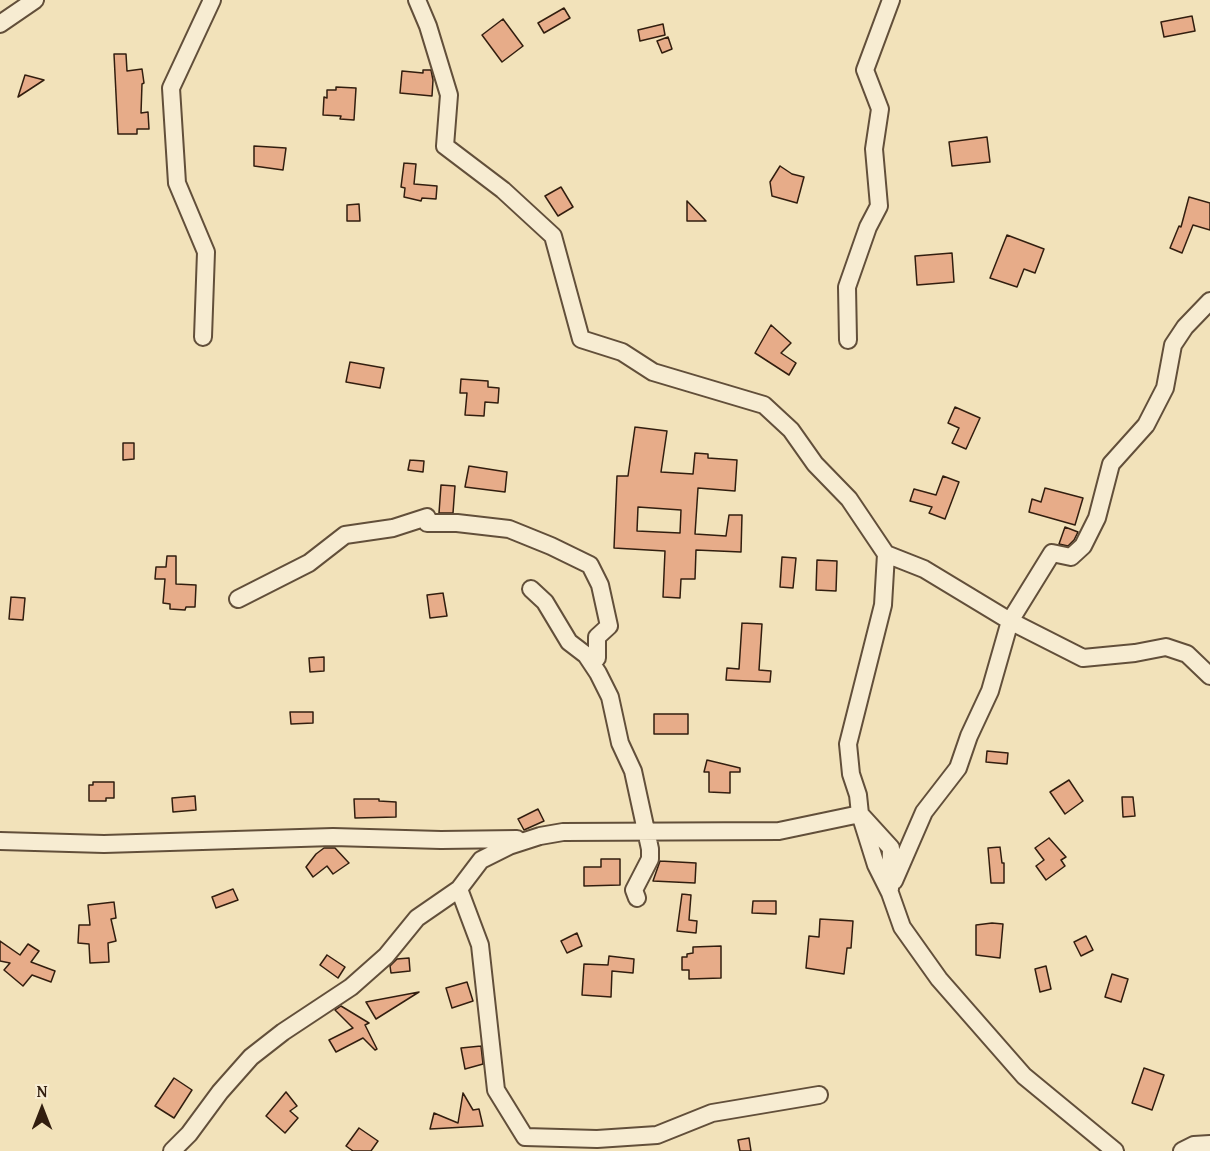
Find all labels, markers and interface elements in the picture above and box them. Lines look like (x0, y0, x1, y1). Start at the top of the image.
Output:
north arrow (12, 1079, 72, 1139)
text: N (37, 1079, 47, 1103)

